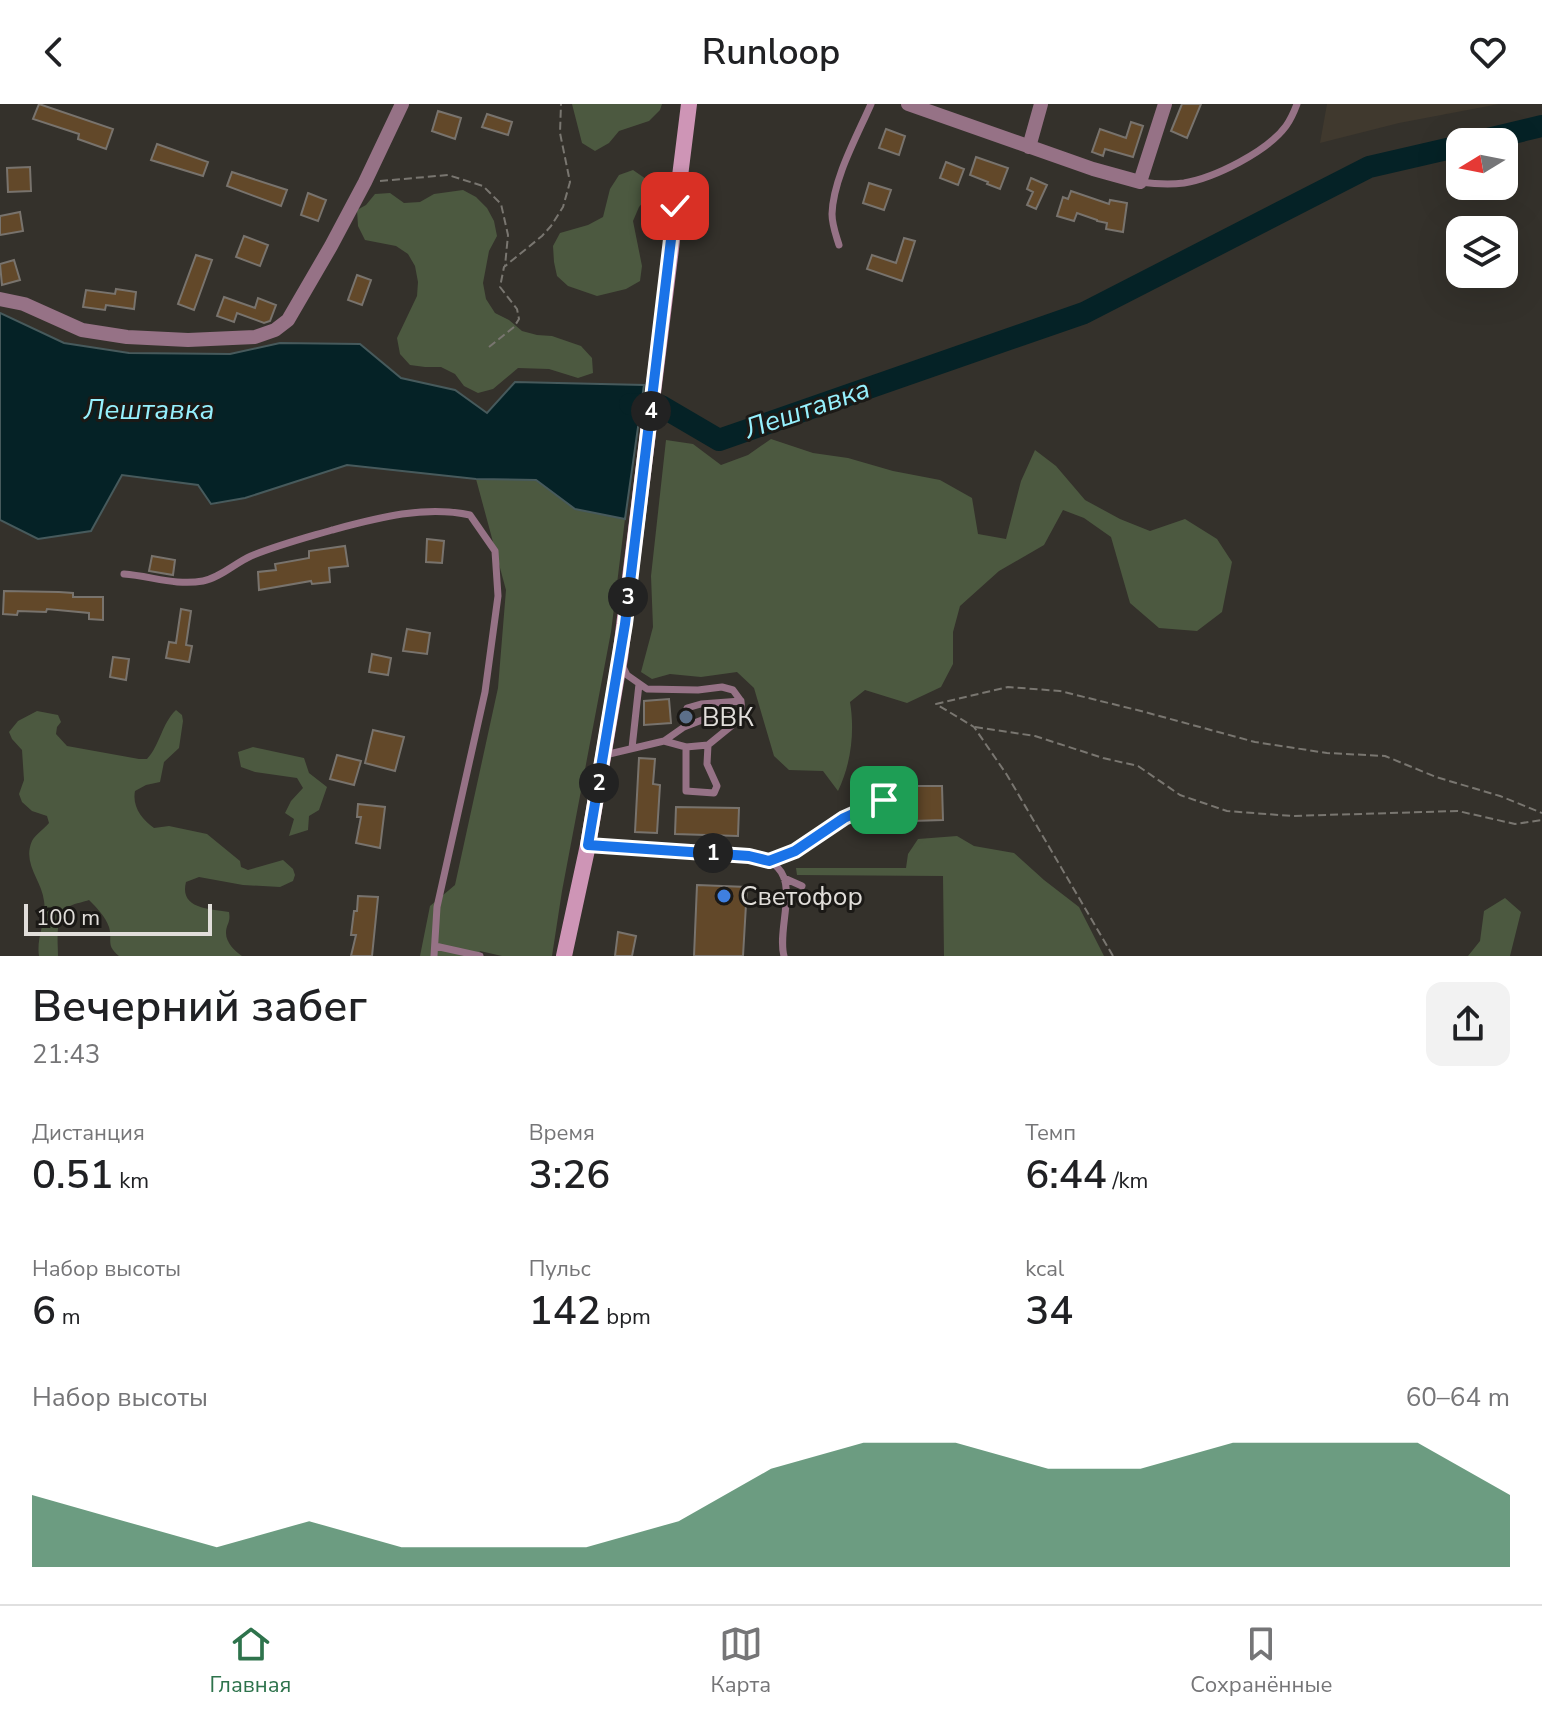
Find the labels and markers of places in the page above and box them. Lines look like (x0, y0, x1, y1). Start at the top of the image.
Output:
pin (641, 172, 709, 240)
pin: 4 (631, 391, 671, 431)
pin: 3 (608, 577, 648, 617)
place label: ВВК (702, 700, 754, 735)
marker: ВВК (677, 708, 695, 726)
pin: 2 (579, 763, 619, 803)
pin (850, 766, 918, 834)
pin: 1 (693, 833, 733, 873)
place label: Светофор (740, 879, 863, 914)
marker: Светофор (715, 887, 733, 905)

